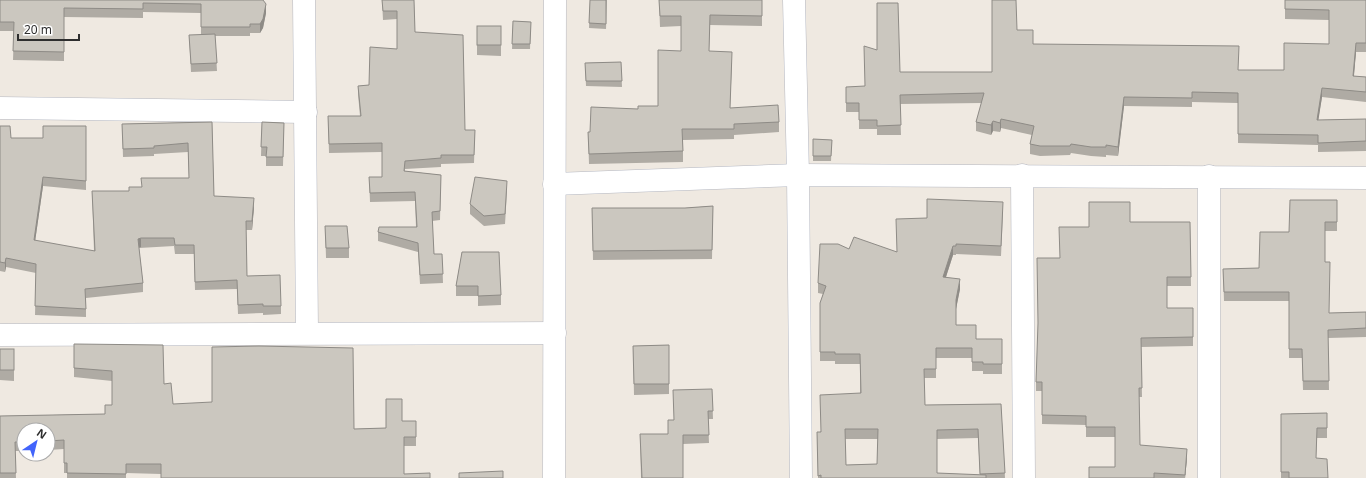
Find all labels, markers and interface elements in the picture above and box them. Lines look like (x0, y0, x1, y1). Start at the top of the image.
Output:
scale bar (18, 16, 79, 42)
text: 20 m (24, 21, 52, 38)
north arrow (16, 422, 56, 462)
text: N (34, 425, 50, 442)

